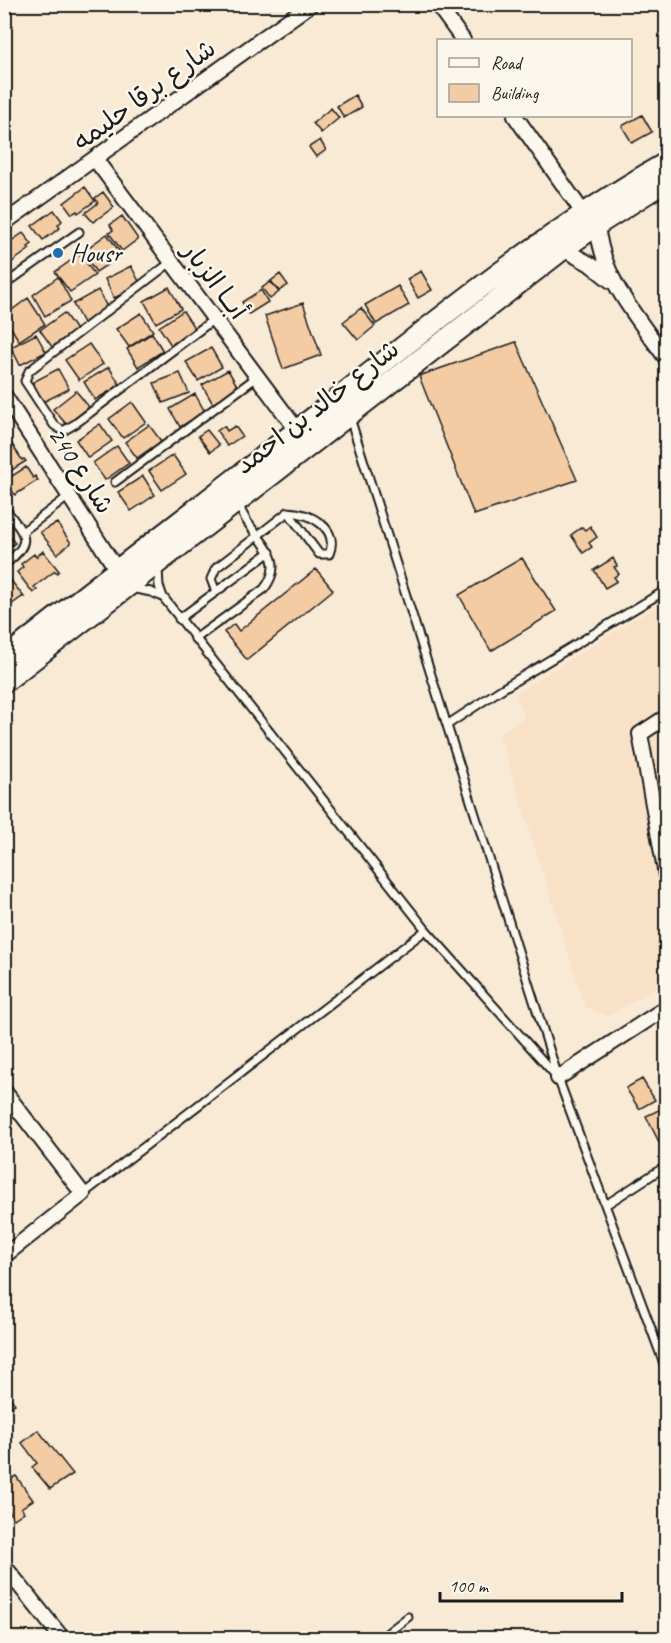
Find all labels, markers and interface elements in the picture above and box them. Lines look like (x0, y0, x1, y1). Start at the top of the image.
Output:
street label: شارع برقا حليمه (66, 32, 223, 159)
legend (437, 39, 632, 117)
text: Road (491, 52, 524, 74)
text: Building (491, 82, 540, 104)
street label: أبــا الزبار (174, 234, 255, 327)
place label: Housr (70, 237, 123, 270)
marker: Housr (51, 246, 65, 260)
street label: شارع خالد بن احمد (228, 332, 407, 482)
street label: شارع 240 (40, 420, 121, 520)
scale bar (440, 1565, 622, 1603)
text: 100 m (449, 1575, 490, 1597)

